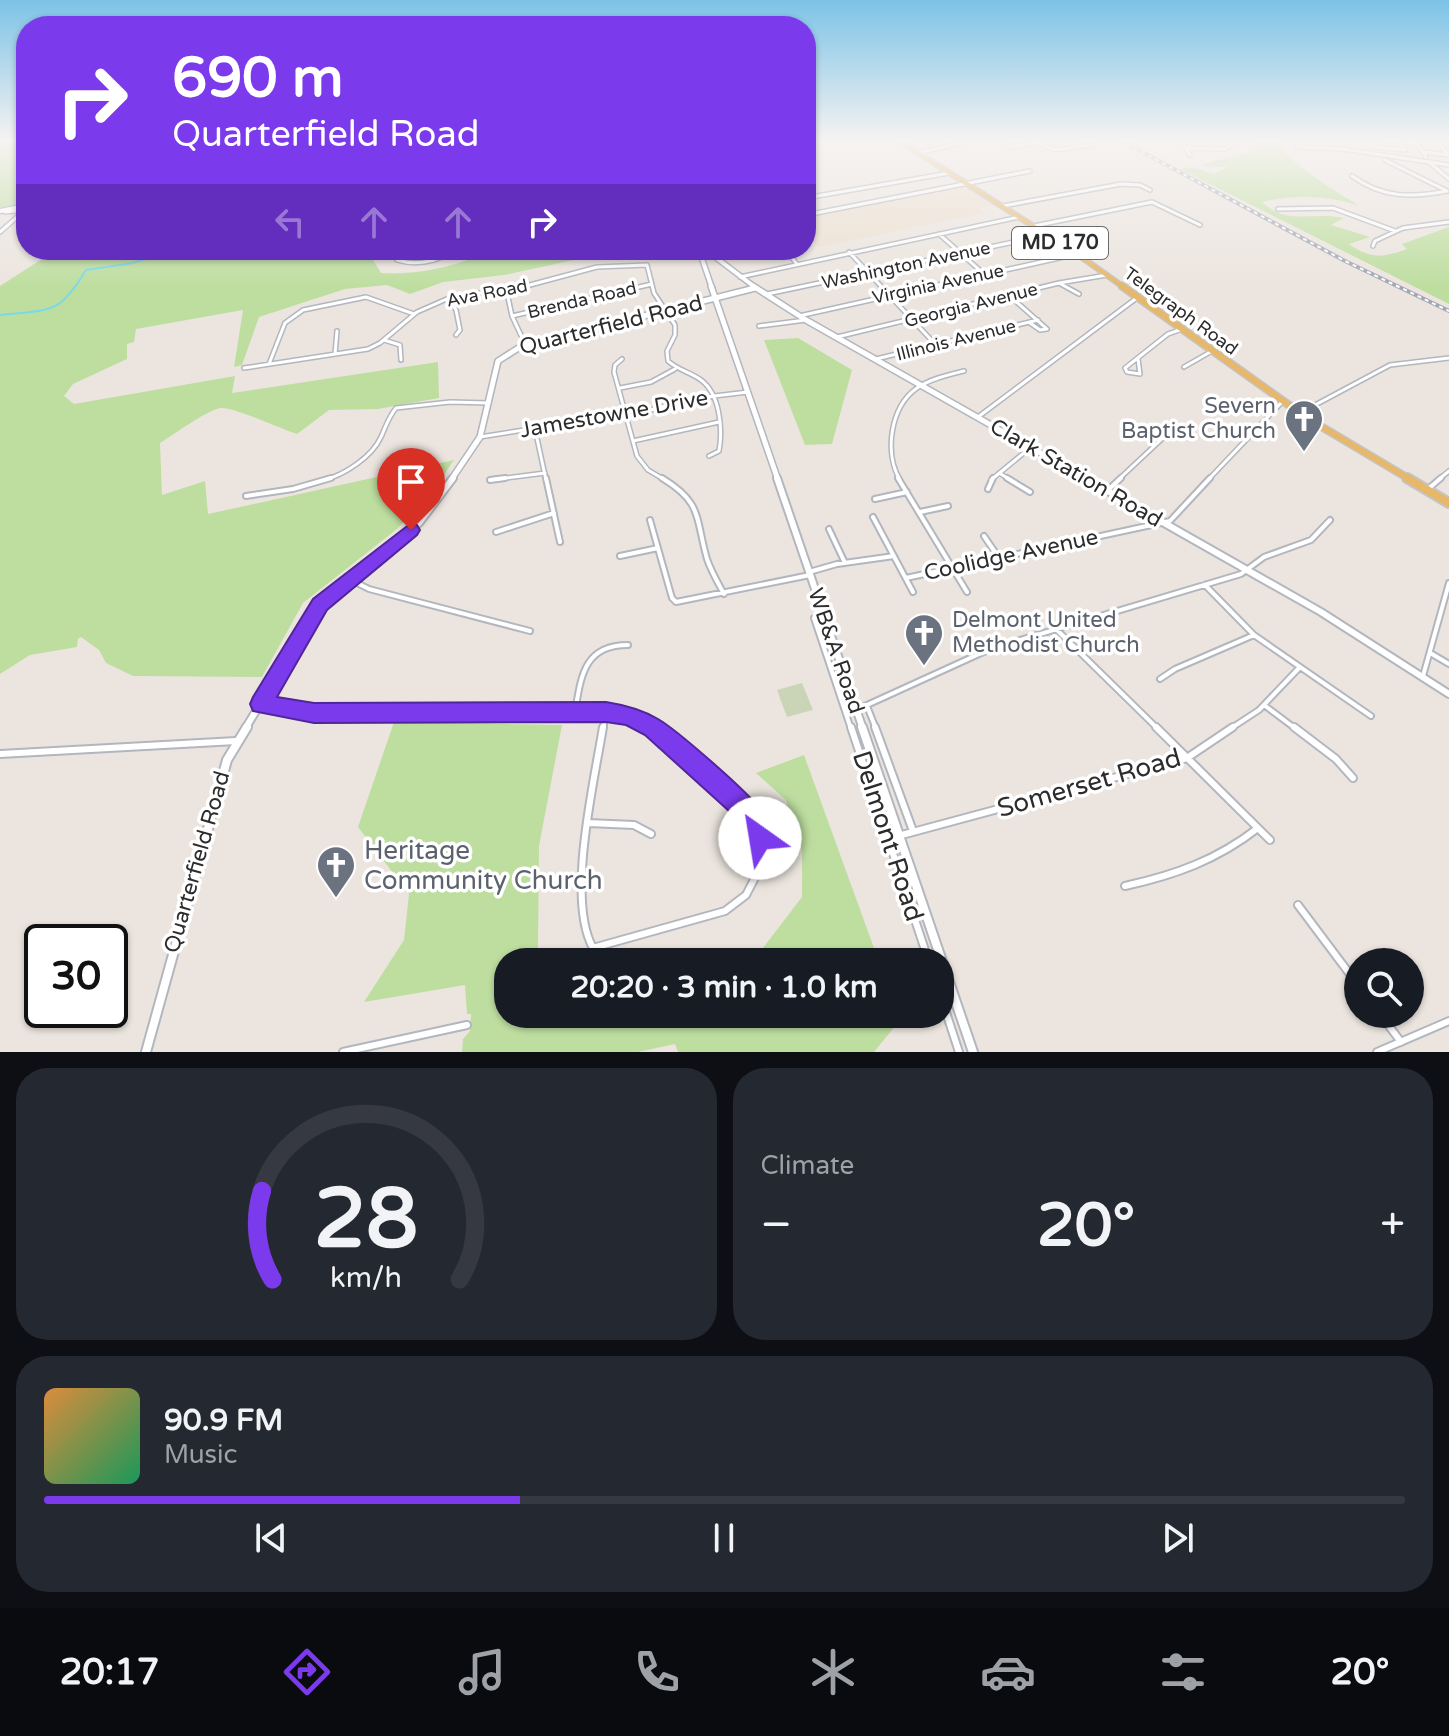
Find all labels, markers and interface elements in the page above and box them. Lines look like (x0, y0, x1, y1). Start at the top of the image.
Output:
text: 690 m (172, 45, 343, 112)
icon: right (40, 48, 144, 152)
text: Quarterfield Road (172, 113, 479, 156)
icon: left (268, 200, 312, 244)
icon: ahead (352, 200, 396, 244)
icon: ahead (436, 200, 480, 244)
icon: right (520, 200, 564, 244)
road number: MD 170 (1012, 227, 1108, 259)
street label: Washington Avenue (820, 236, 992, 294)
street label: Virginia Avenue (870, 259, 1006, 309)
street label: Telegraph Road (1120, 262, 1242, 360)
street label: Ava Road (445, 274, 529, 312)
street label: Brenda Road (525, 277, 639, 323)
street label: Georgia Avenue (902, 278, 1040, 332)
street label: Quarterfield Road (517, 290, 705, 360)
street label: Illinois Avenue (894, 315, 1018, 365)
street label: Jamestowne Drive (518, 385, 710, 443)
place label: Severn Baptist Church (1121, 393, 1276, 444)
church icon: Severn Baptist Church (1283, 398, 1325, 453)
street label: Clark Station Road (985, 413, 1167, 533)
pin (377, 448, 445, 530)
icon: arrive (389, 460, 433, 504)
street label: Coolidge Avenue (922, 524, 1100, 586)
street label: WB&A Road (802, 585, 870, 717)
place label: Delmont United Methodist Church (952, 607, 1140, 658)
church icon: Delmont United Methodist Church (903, 612, 945, 667)
street label: Somerset Road (994, 742, 1184, 824)
street label: Delmont Road (846, 747, 930, 925)
street label: Quarterfield Road (159, 768, 235, 956)
position arrow (718, 796, 802, 880)
place label: Heritage Community Church (364, 835, 603, 896)
church icon: Heritage Community Church (315, 844, 357, 899)
speed limit sign: 30 (24, 924, 128, 1028)
map controls (1344, 948, 1424, 1028)
button: search (1344, 948, 1424, 1028)
text: 20:20 · 3 min · 1.0 km (570, 969, 878, 1006)
text: Climate (761, 1150, 854, 1181)
text: 28 (314, 1170, 418, 1270)
text: 20° (1037, 1190, 1135, 1262)
text: − (761, 1199, 792, 1252)
text: + (1380, 1199, 1405, 1252)
text: km/h (330, 1261, 402, 1295)
text: 90.9 FM (164, 1402, 283, 1439)
text: Music (164, 1439, 237, 1470)
icon: previous (249, 1516, 293, 1560)
icon: pause (702, 1516, 746, 1560)
icon: next (1156, 1516, 1200, 1560)
icon: directions (279, 1644, 335, 1700)
icon: music (454, 1644, 510, 1700)
icon: phone (629, 1644, 685, 1700)
icon: climate (805, 1644, 861, 1700)
icon: car (980, 1644, 1036, 1700)
icon: filters (1155, 1644, 1211, 1700)
text: 20:17 (60, 1651, 159, 1694)
text: 20° (1331, 1651, 1389, 1694)

